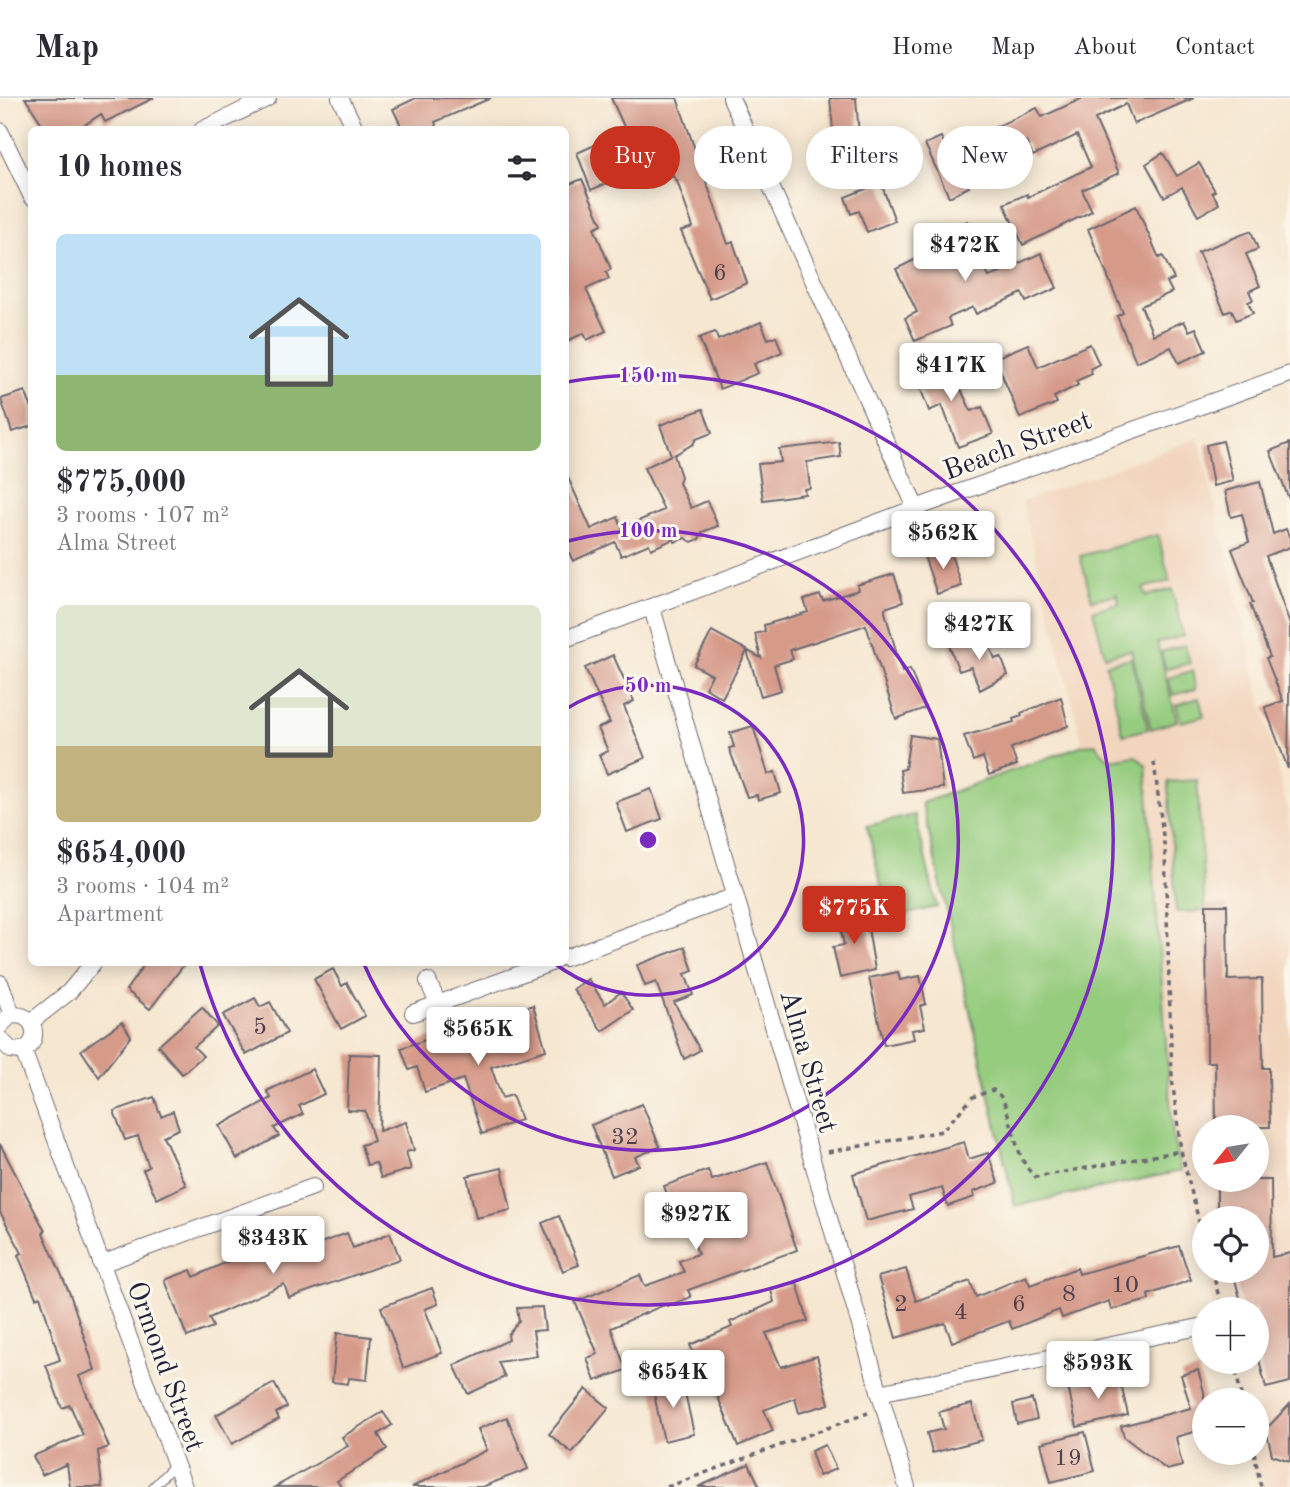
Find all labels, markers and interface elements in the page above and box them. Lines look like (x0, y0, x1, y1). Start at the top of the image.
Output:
text: Map (35, 32, 99, 65)
text: Home (892, 36, 953, 60)
text: Map (991, 36, 1035, 60)
text: About (1073, 36, 1137, 60)
text: Contact (1175, 36, 1255, 60)
chip: Buy (590, 126, 680, 189)
chip: Rent (694, 126, 792, 189)
chip: Filters (806, 126, 923, 189)
chip: New (937, 126, 1033, 189)
icon: filters (503, 149, 541, 187)
text: 10 homes (56, 153, 182, 183)
pin: $472K (916, 223, 1014, 283)
text: $472K (929, 234, 1001, 257)
house number: 6 (713, 262, 727, 286)
icon: home (236, 279, 362, 405)
pin: $417K (902, 344, 1000, 403)
text: $417K (915, 354, 987, 377)
text: 150 m (618, 366, 678, 387)
street label: Beach Street (940, 407, 1096, 487)
text: $775,000 (56, 468, 186, 498)
text: 3 rooms · 107 m² (56, 504, 229, 527)
pin: $562K (894, 512, 992, 571)
text: 100 m (618, 521, 678, 542)
text: $562K (907, 522, 979, 545)
text: Alma Street (56, 532, 177, 555)
pin: $427K (930, 602, 1028, 662)
text: $427K (943, 613, 1015, 636)
icon: home (236, 650, 362, 776)
text: 50 m (624, 676, 672, 697)
centre of rings (636, 828, 660, 852)
text: $654,000 (56, 839, 186, 869)
text: 3 rooms · 104 m² (56, 875, 229, 898)
pin: $775K (805, 886, 903, 946)
text: $775K (818, 897, 890, 920)
text: Apartment (56, 903, 164, 926)
street label: Alma Street (773, 987, 841, 1136)
pin: $565K (429, 1007, 527, 1067)
house number: 5 (253, 1016, 267, 1040)
text: $565K (442, 1018, 514, 1041)
north arrow (1192, 1115, 1269, 1192)
map controls (1192, 1115, 1269, 1465)
house number: 32 (611, 1126, 639, 1150)
pin: $927K (647, 1192, 745, 1252)
text: $927K (660, 1203, 732, 1226)
button: locate (1192, 1206, 1269, 1283)
pin: $343K (224, 1216, 322, 1276)
text: $343K (237, 1227, 309, 1250)
house number: 10 (1111, 1274, 1139, 1298)
street label: Ormond Street (120, 1278, 208, 1456)
house number: 8 (1062, 1283, 1076, 1307)
house number: 2 (894, 1293, 908, 1317)
house number: 6 (1012, 1293, 1026, 1317)
button: + (1192, 1297, 1269, 1374)
house number: 4 (954, 1301, 968, 1325)
pin: $593K (1049, 1342, 1147, 1401)
pin: $654K (624, 1350, 722, 1410)
text: $593K (1062, 1352, 1134, 1375)
text: $654K (637, 1361, 709, 1384)
button: − (1192, 1388, 1269, 1465)
house number: 19 (1054, 1447, 1082, 1471)

